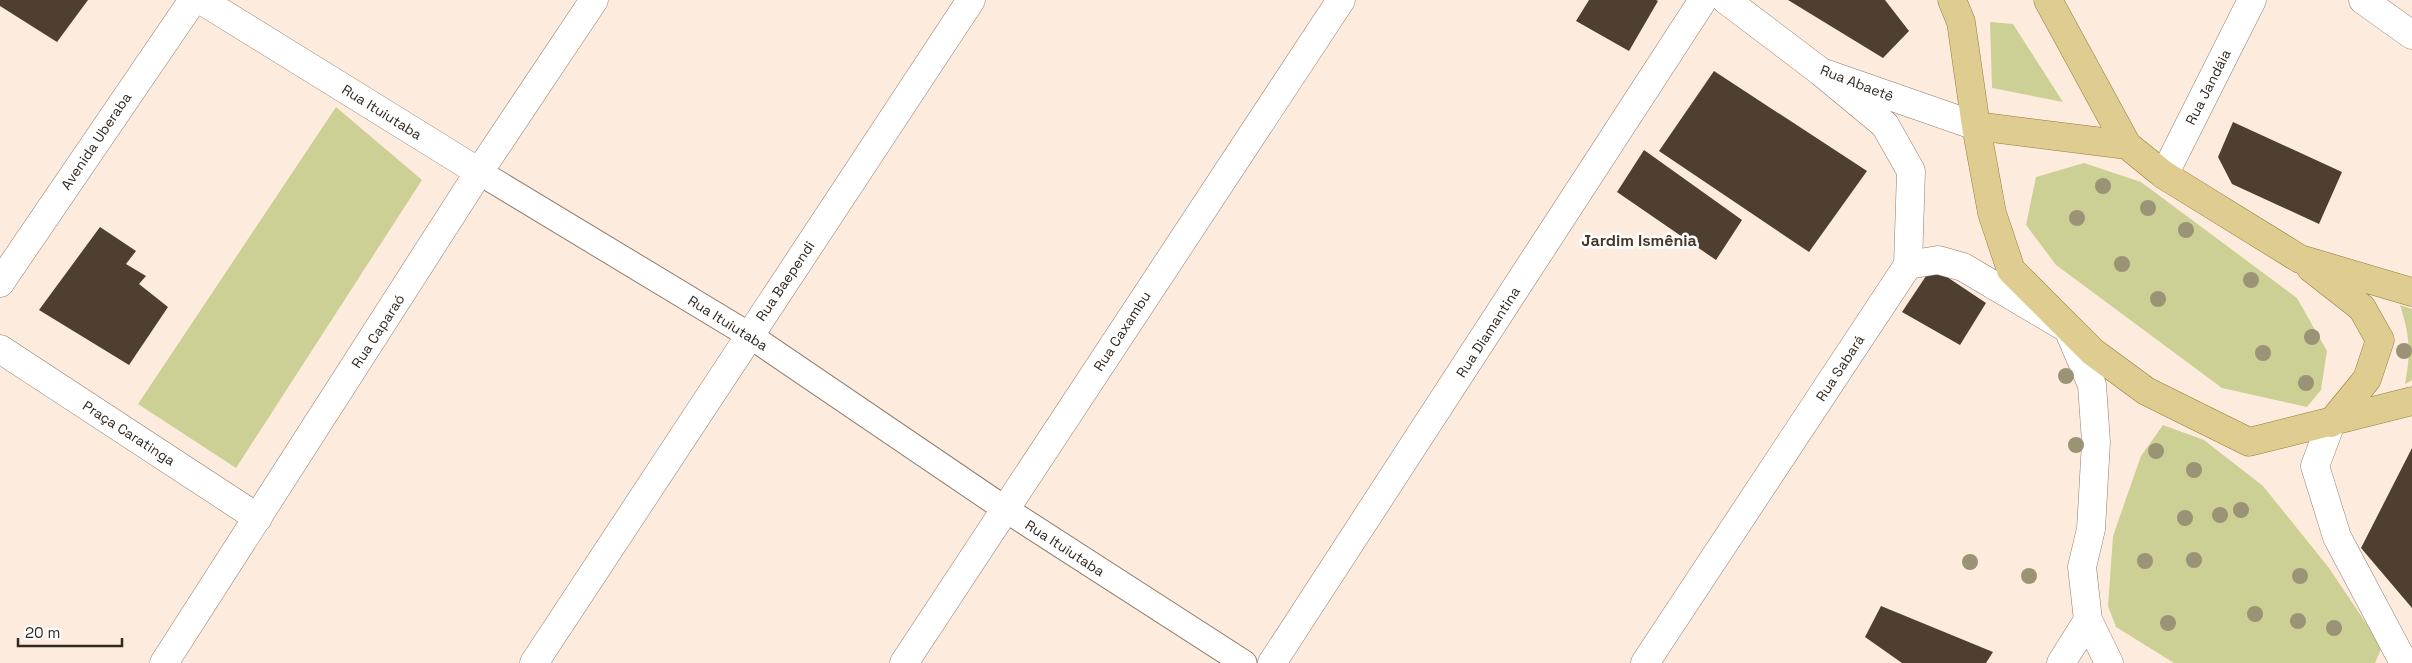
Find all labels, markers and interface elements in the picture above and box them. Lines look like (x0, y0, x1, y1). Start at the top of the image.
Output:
street label: Rua Jandáia (2181, 46, 2235, 128)
street label: Rua Abaetê (1818, 61, 1896, 105)
street label: Rua Ituiutaba (339, 80, 425, 144)
street label: Avenida Uberaba (57, 89, 135, 193)
district label: Jardim Ismênia (1581, 230, 1697, 251)
street label: Rua Baependi (752, 238, 818, 324)
street label: Rua Diamantina (1452, 283, 1524, 381)
street label: Rua Caxambu (1089, 288, 1155, 374)
street label: Rua Caparaó (347, 291, 409, 371)
street label: Rua Ituiutaba (685, 291, 771, 355)
street label: Rua Sabará (1812, 331, 1868, 405)
street label: Praça Caratinga (79, 396, 179, 470)
street label: Rua Ituiutaba (1022, 516, 1108, 580)
scale bar (18, 616, 121, 648)
text: 20 m (25, 623, 60, 642)

